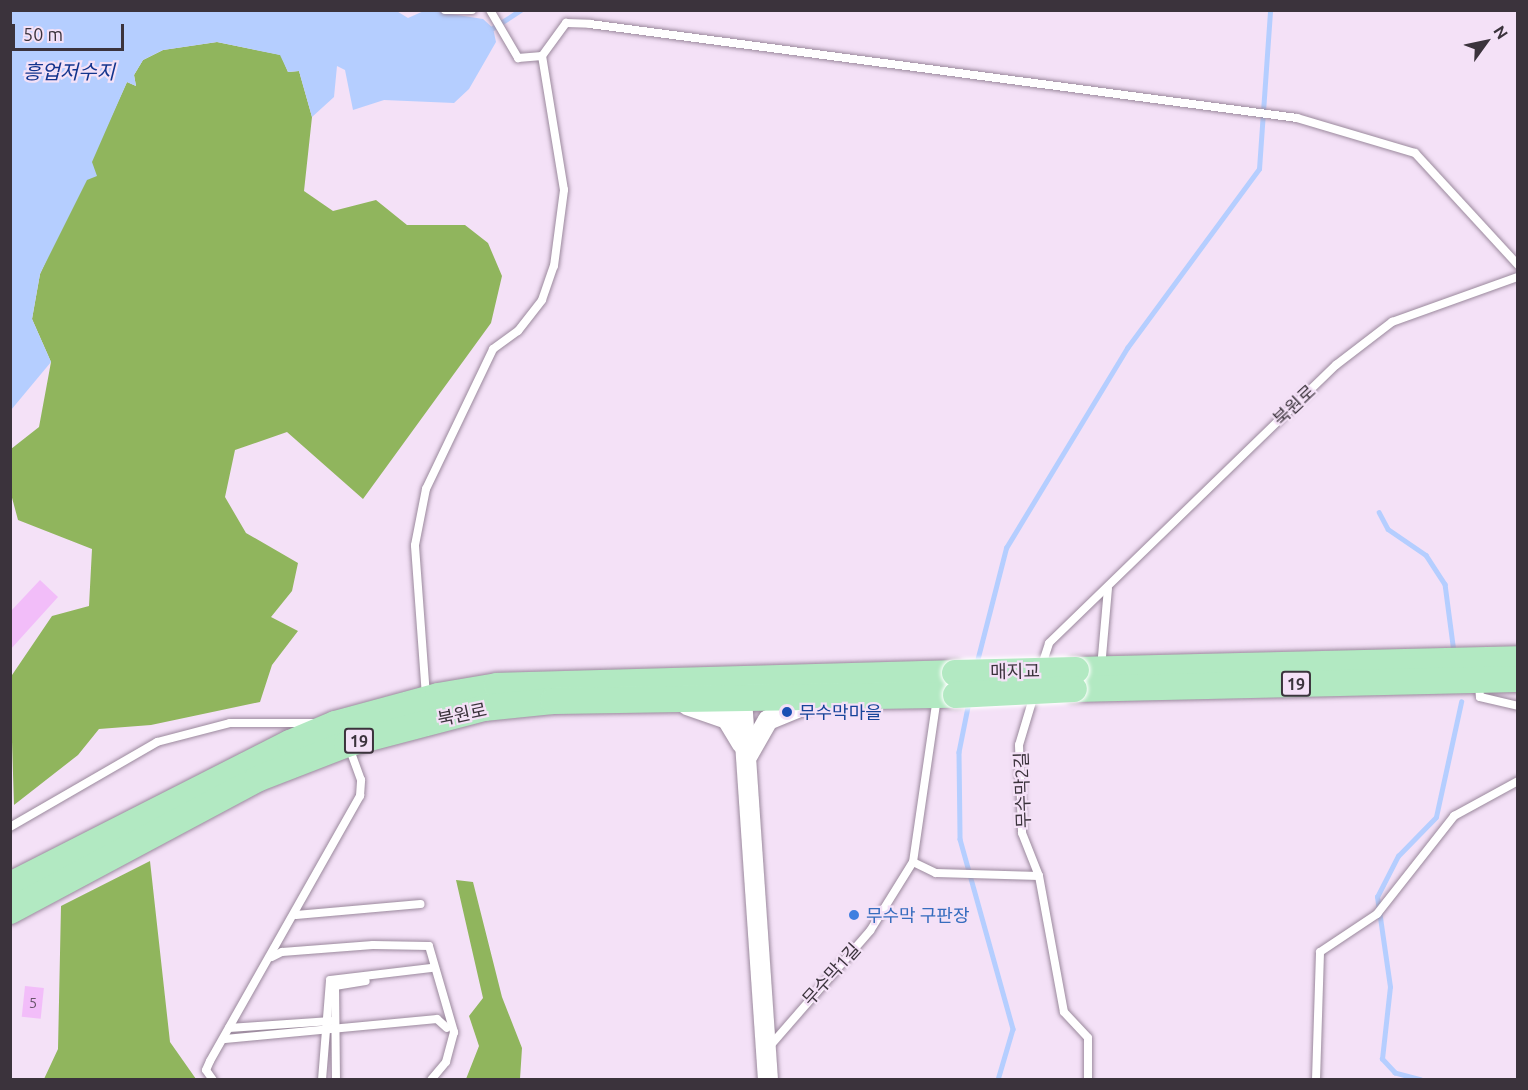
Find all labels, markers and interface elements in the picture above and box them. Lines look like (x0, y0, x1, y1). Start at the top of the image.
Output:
scale bar (15, 12, 128, 50)
north arrow (1456, 12, 1516, 72)
text: N (1490, 22, 1512, 42)
text: 50 m (23, 24, 63, 44)
water label: 흥업저수지 (23, 59, 115, 83)
street label: 북원로 (1268, 380, 1320, 430)
street label: 매지교 (990, 660, 1040, 682)
road number: 19 (1280, 671, 1312, 697)
street label: 북원로 (435, 698, 489, 730)
place label: 무수막마을 (799, 701, 882, 723)
marker: 무수막마을 (780, 705, 794, 719)
road number: 19 (342, 728, 376, 754)
street label: 무수막2길 (1010, 751, 1034, 829)
place label: 무수막 구판장 (866, 904, 969, 926)
marker: 무수막 구판장 (847, 908, 861, 922)
street label: 무수막1길 (797, 938, 865, 1010)
house number: 5 (29, 994, 37, 1012)

